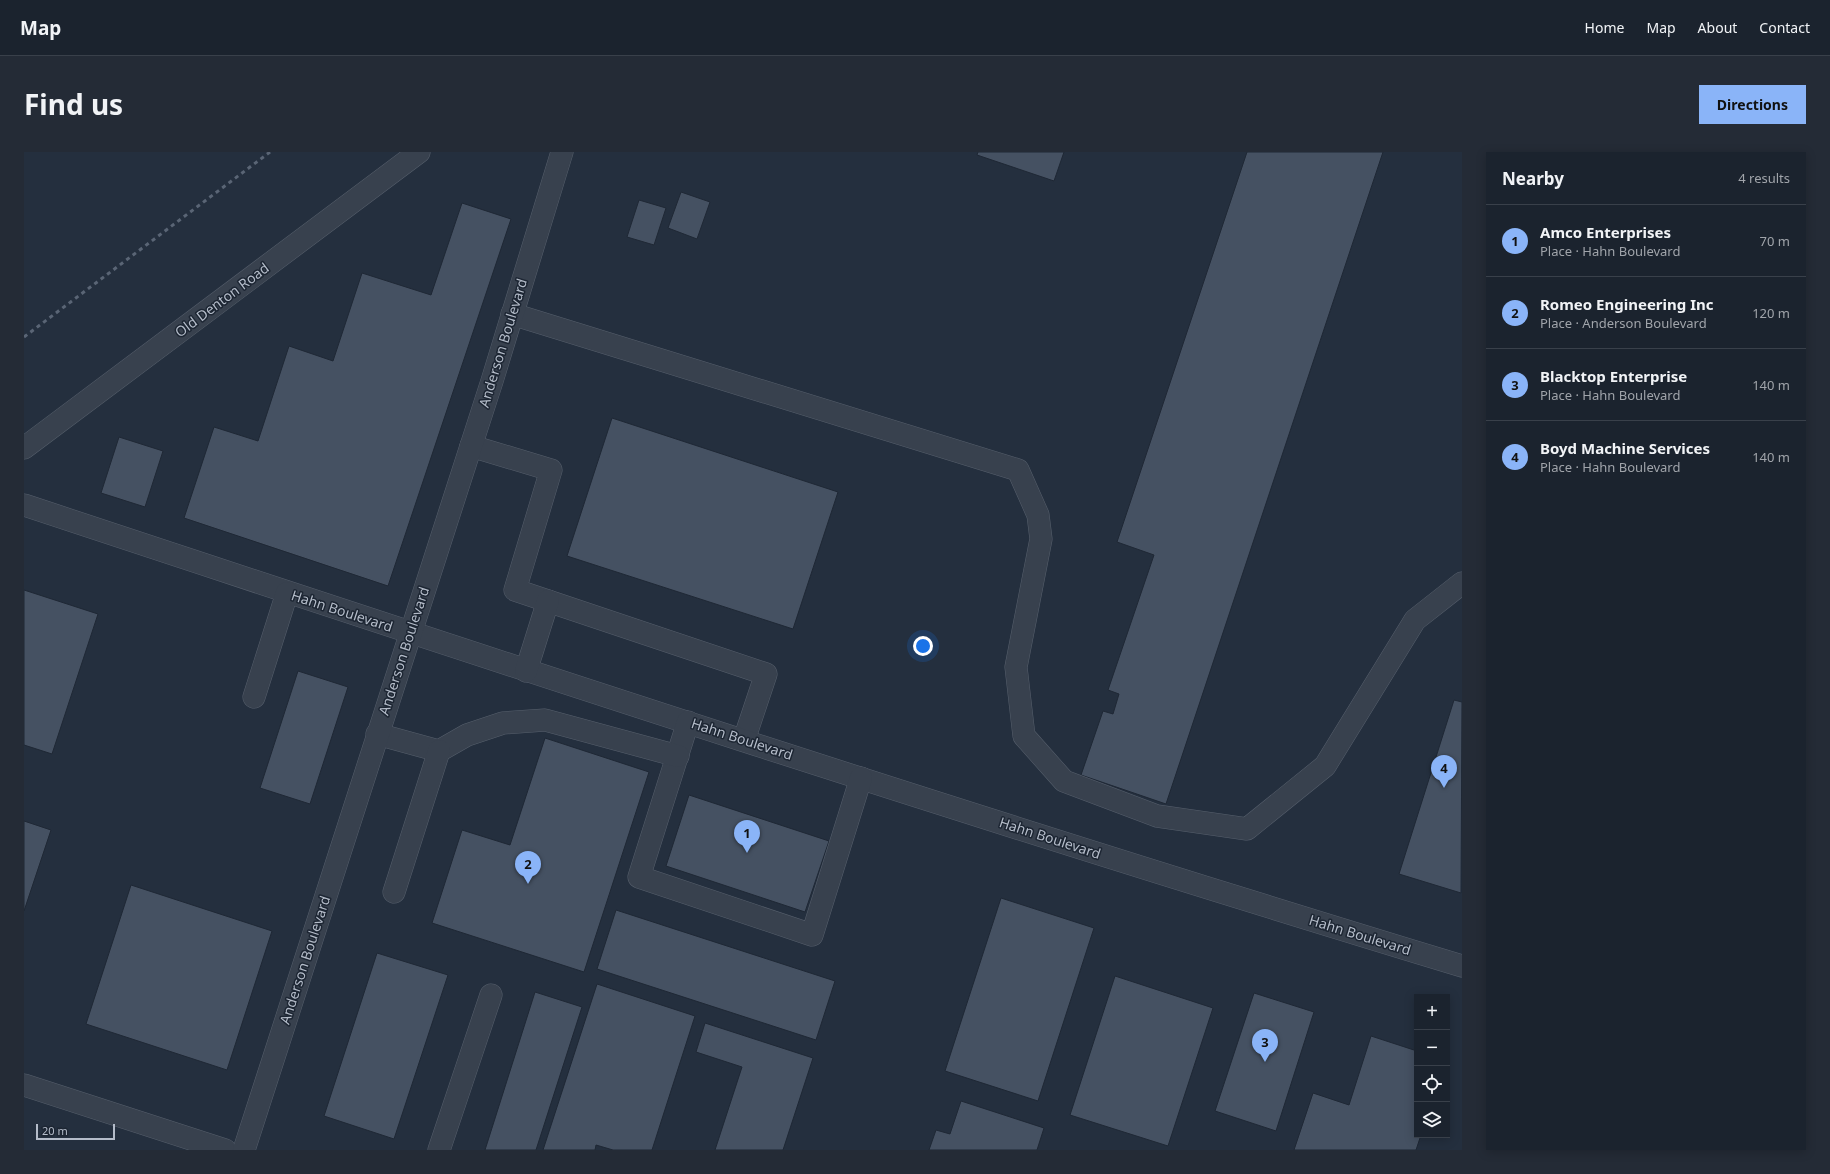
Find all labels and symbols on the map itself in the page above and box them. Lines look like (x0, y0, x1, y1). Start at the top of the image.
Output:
street label: Old Denton Road (171, 258, 273, 341)
street label: Anderson Boulevard (474, 276, 531, 410)
street label: Anderson Boulevard (374, 584, 433, 717)
street label: Hahn Boulevard (289, 585, 395, 636)
your location (913, 636, 933, 656)
street label: Hahn Boulevard (689, 713, 795, 764)
pin: 4 (1431, 755, 1457, 788)
street label: Hahn Boulevard (997, 812, 1103, 863)
pin: 1 (734, 820, 760, 853)
pin: 2 (515, 851, 541, 884)
street label: Anderson Boulevard (275, 893, 334, 1026)
street label: Hahn Boulevard (1307, 910, 1413, 959)
pin: 3 (1252, 1029, 1278, 1062)
scale bar (36, 1122, 115, 1141)

